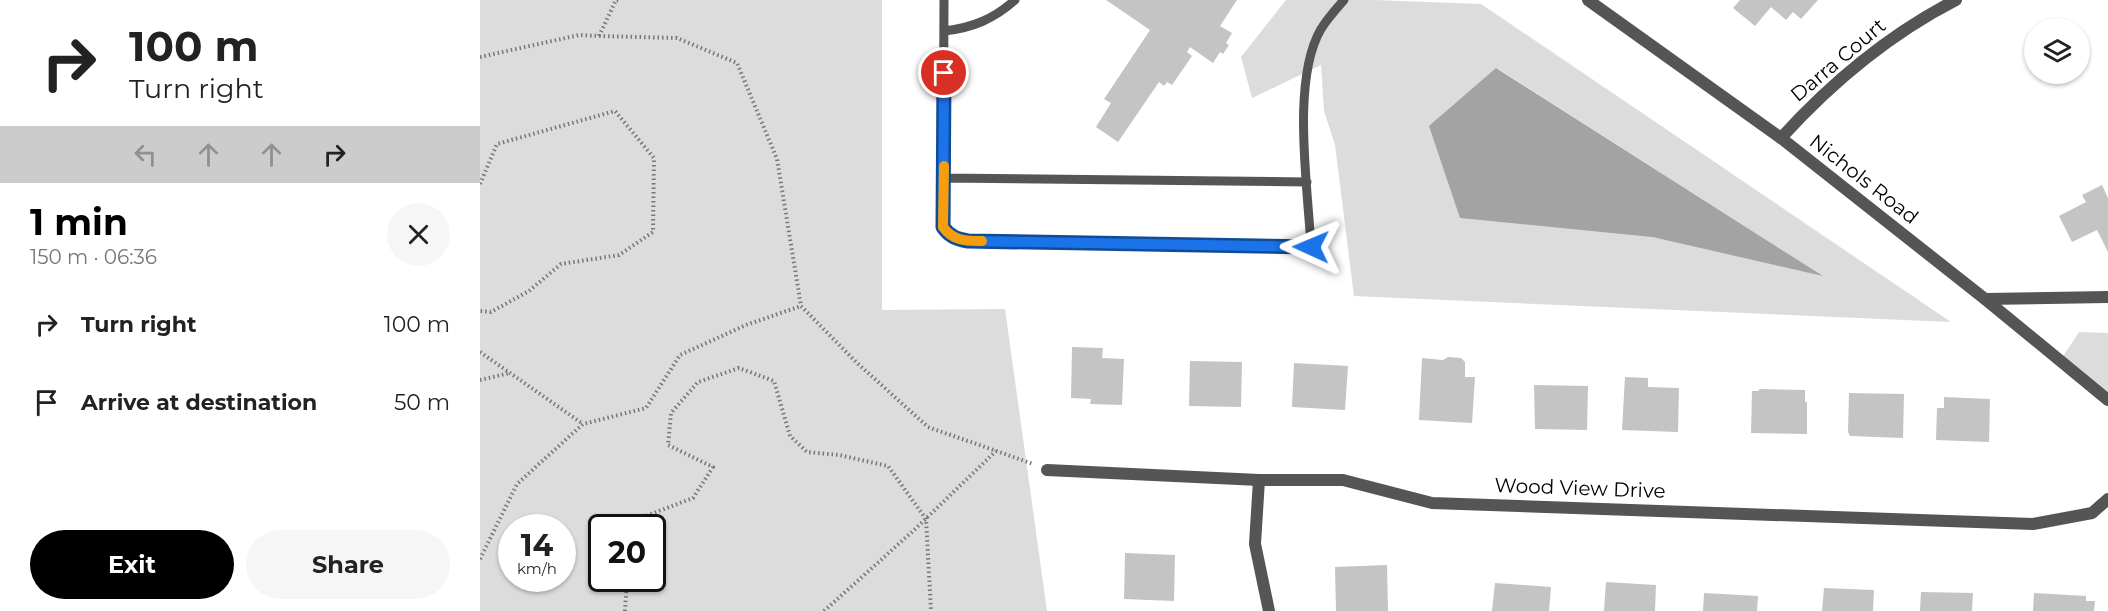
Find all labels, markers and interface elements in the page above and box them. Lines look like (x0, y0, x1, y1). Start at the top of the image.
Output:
street label: Darra Court (1786, 13, 1890, 107)
map controls (2024, 18, 2090, 84)
button: layers (2024, 18, 2090, 84)
text: 100 m (129, 20, 258, 72)
icon: right (30, 24, 108, 102)
pin (918, 47, 969, 98)
icon: arrive (927, 56, 960, 89)
text: Turn right (129, 72, 264, 105)
street label: Nichols Road (1805, 129, 1923, 229)
icon: left (129, 138, 162, 171)
icon: ahead (192, 138, 225, 171)
icon: ahead (255, 138, 288, 171)
icon: right (318, 138, 351, 171)
text: 1 min (30, 200, 128, 244)
button: close (387, 203, 450, 266)
position arrow (1279, 215, 1343, 279)
text: 150 m · 06:36 (30, 245, 157, 269)
icon: right (30, 308, 63, 341)
text: Turn right (81, 311, 196, 338)
text: 100 m (384, 311, 450, 338)
icon: arrive (30, 386, 63, 419)
text: Arrive at destination (81, 389, 317, 416)
text: 50 m (394, 389, 450, 416)
street label: Wood View Drive (1494, 473, 1666, 503)
speed limit sign: 20 (588, 514, 666, 592)
text: 14 (521, 527, 553, 564)
button: Exit (30, 530, 234, 599)
button: Share (246, 530, 450, 599)
text: km/h (517, 559, 557, 578)

